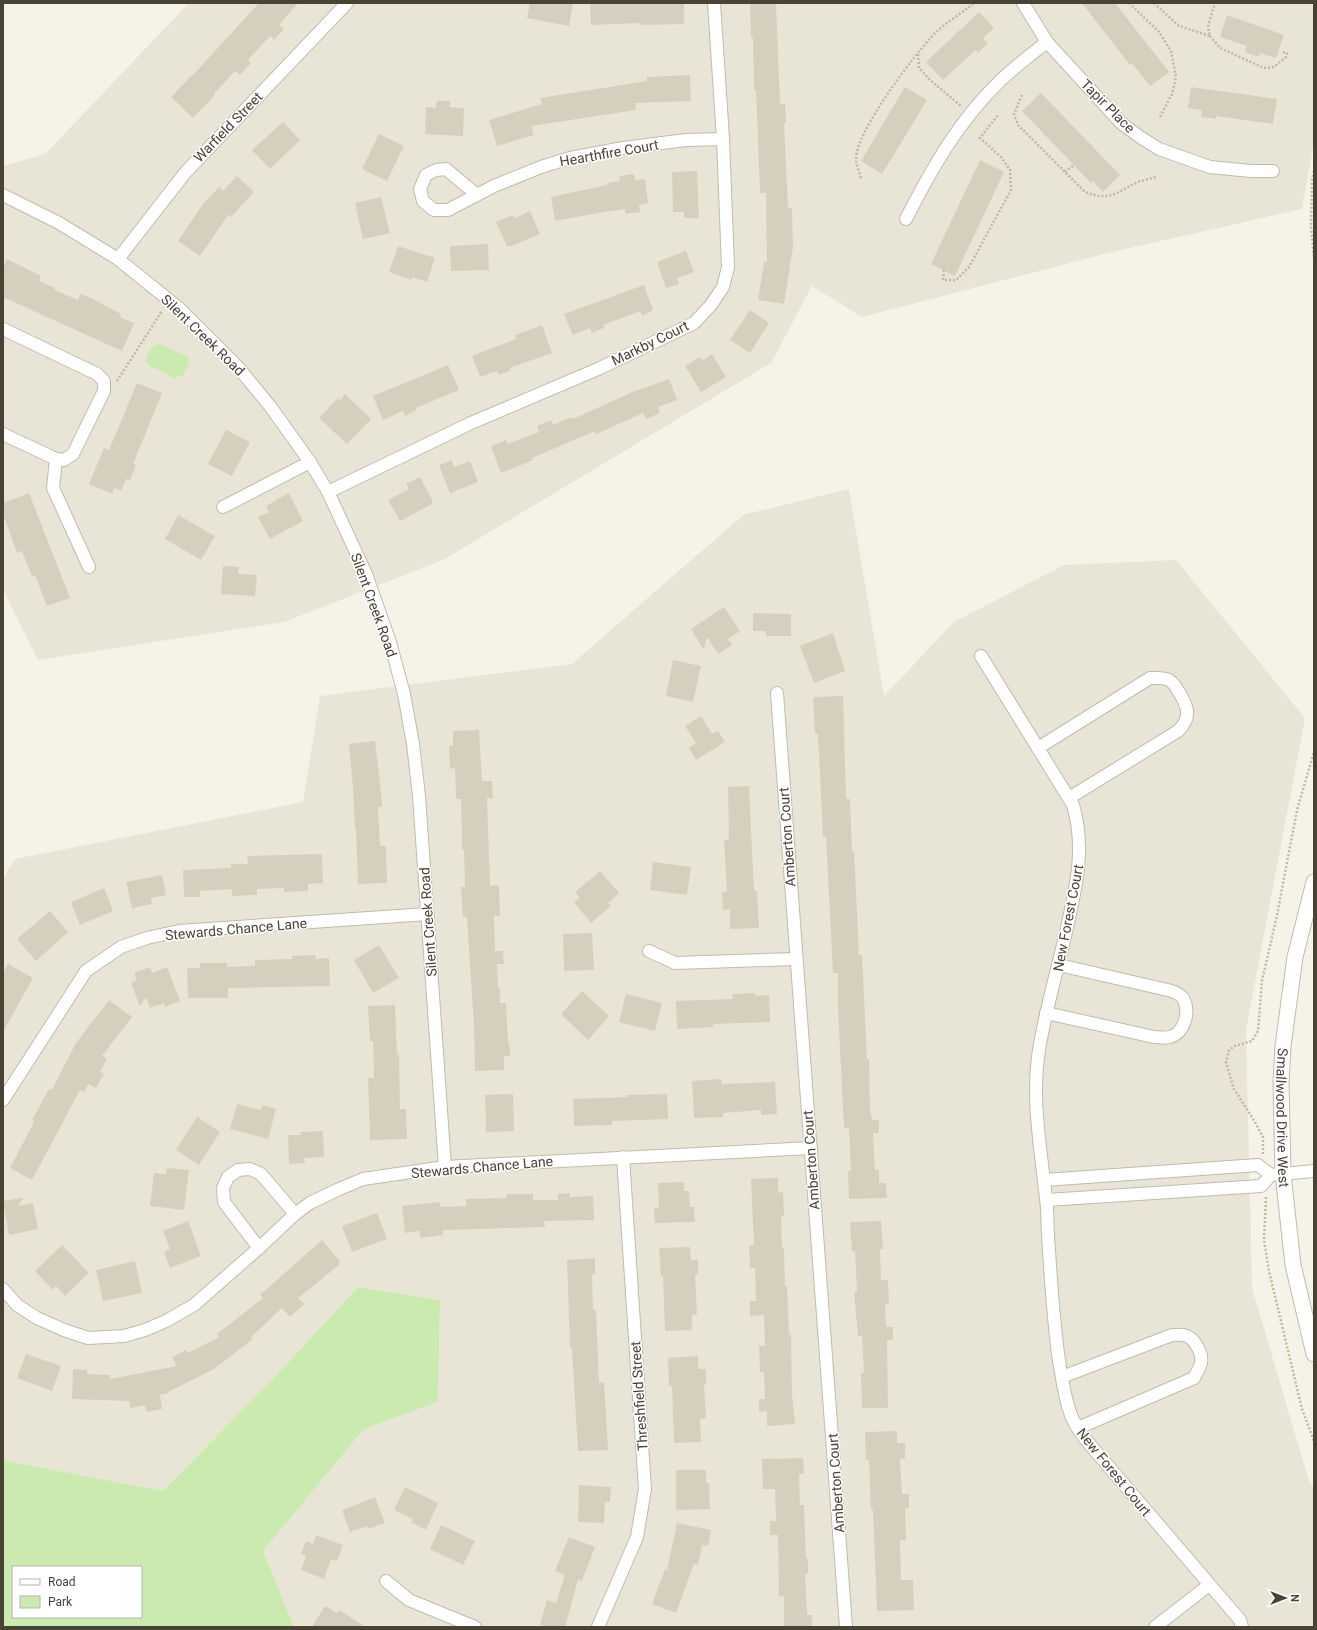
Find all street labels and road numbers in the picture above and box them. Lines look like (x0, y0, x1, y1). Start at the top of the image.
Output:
street label: Tapir Place (1078, 76, 1138, 136)
street label: Warfield Street (190, 88, 266, 165)
street label: Hearthfire Court (558, 136, 660, 170)
street label: Silent Creek Road (158, 291, 248, 379)
street label: Markby Court (609, 317, 692, 369)
street label: Silent Creek Road (348, 551, 400, 659)
street label: Amberton Court (776, 786, 798, 887)
street label: New Forest Court (1050, 863, 1086, 973)
street label: Silent Creek Road (416, 867, 440, 977)
street label: Stewards Chance Lane (164, 915, 308, 943)
street label: Smallwood Drive West (1273, 1048, 1292, 1189)
street label: Amberton Court (800, 1109, 822, 1210)
street label: Stewards Chance Lane (410, 1153, 554, 1181)
street label: Threshfield Street (627, 1340, 651, 1451)
street label: New Forest Court (1074, 1425, 1155, 1520)
street label: Amberton Court (825, 1432, 847, 1533)

